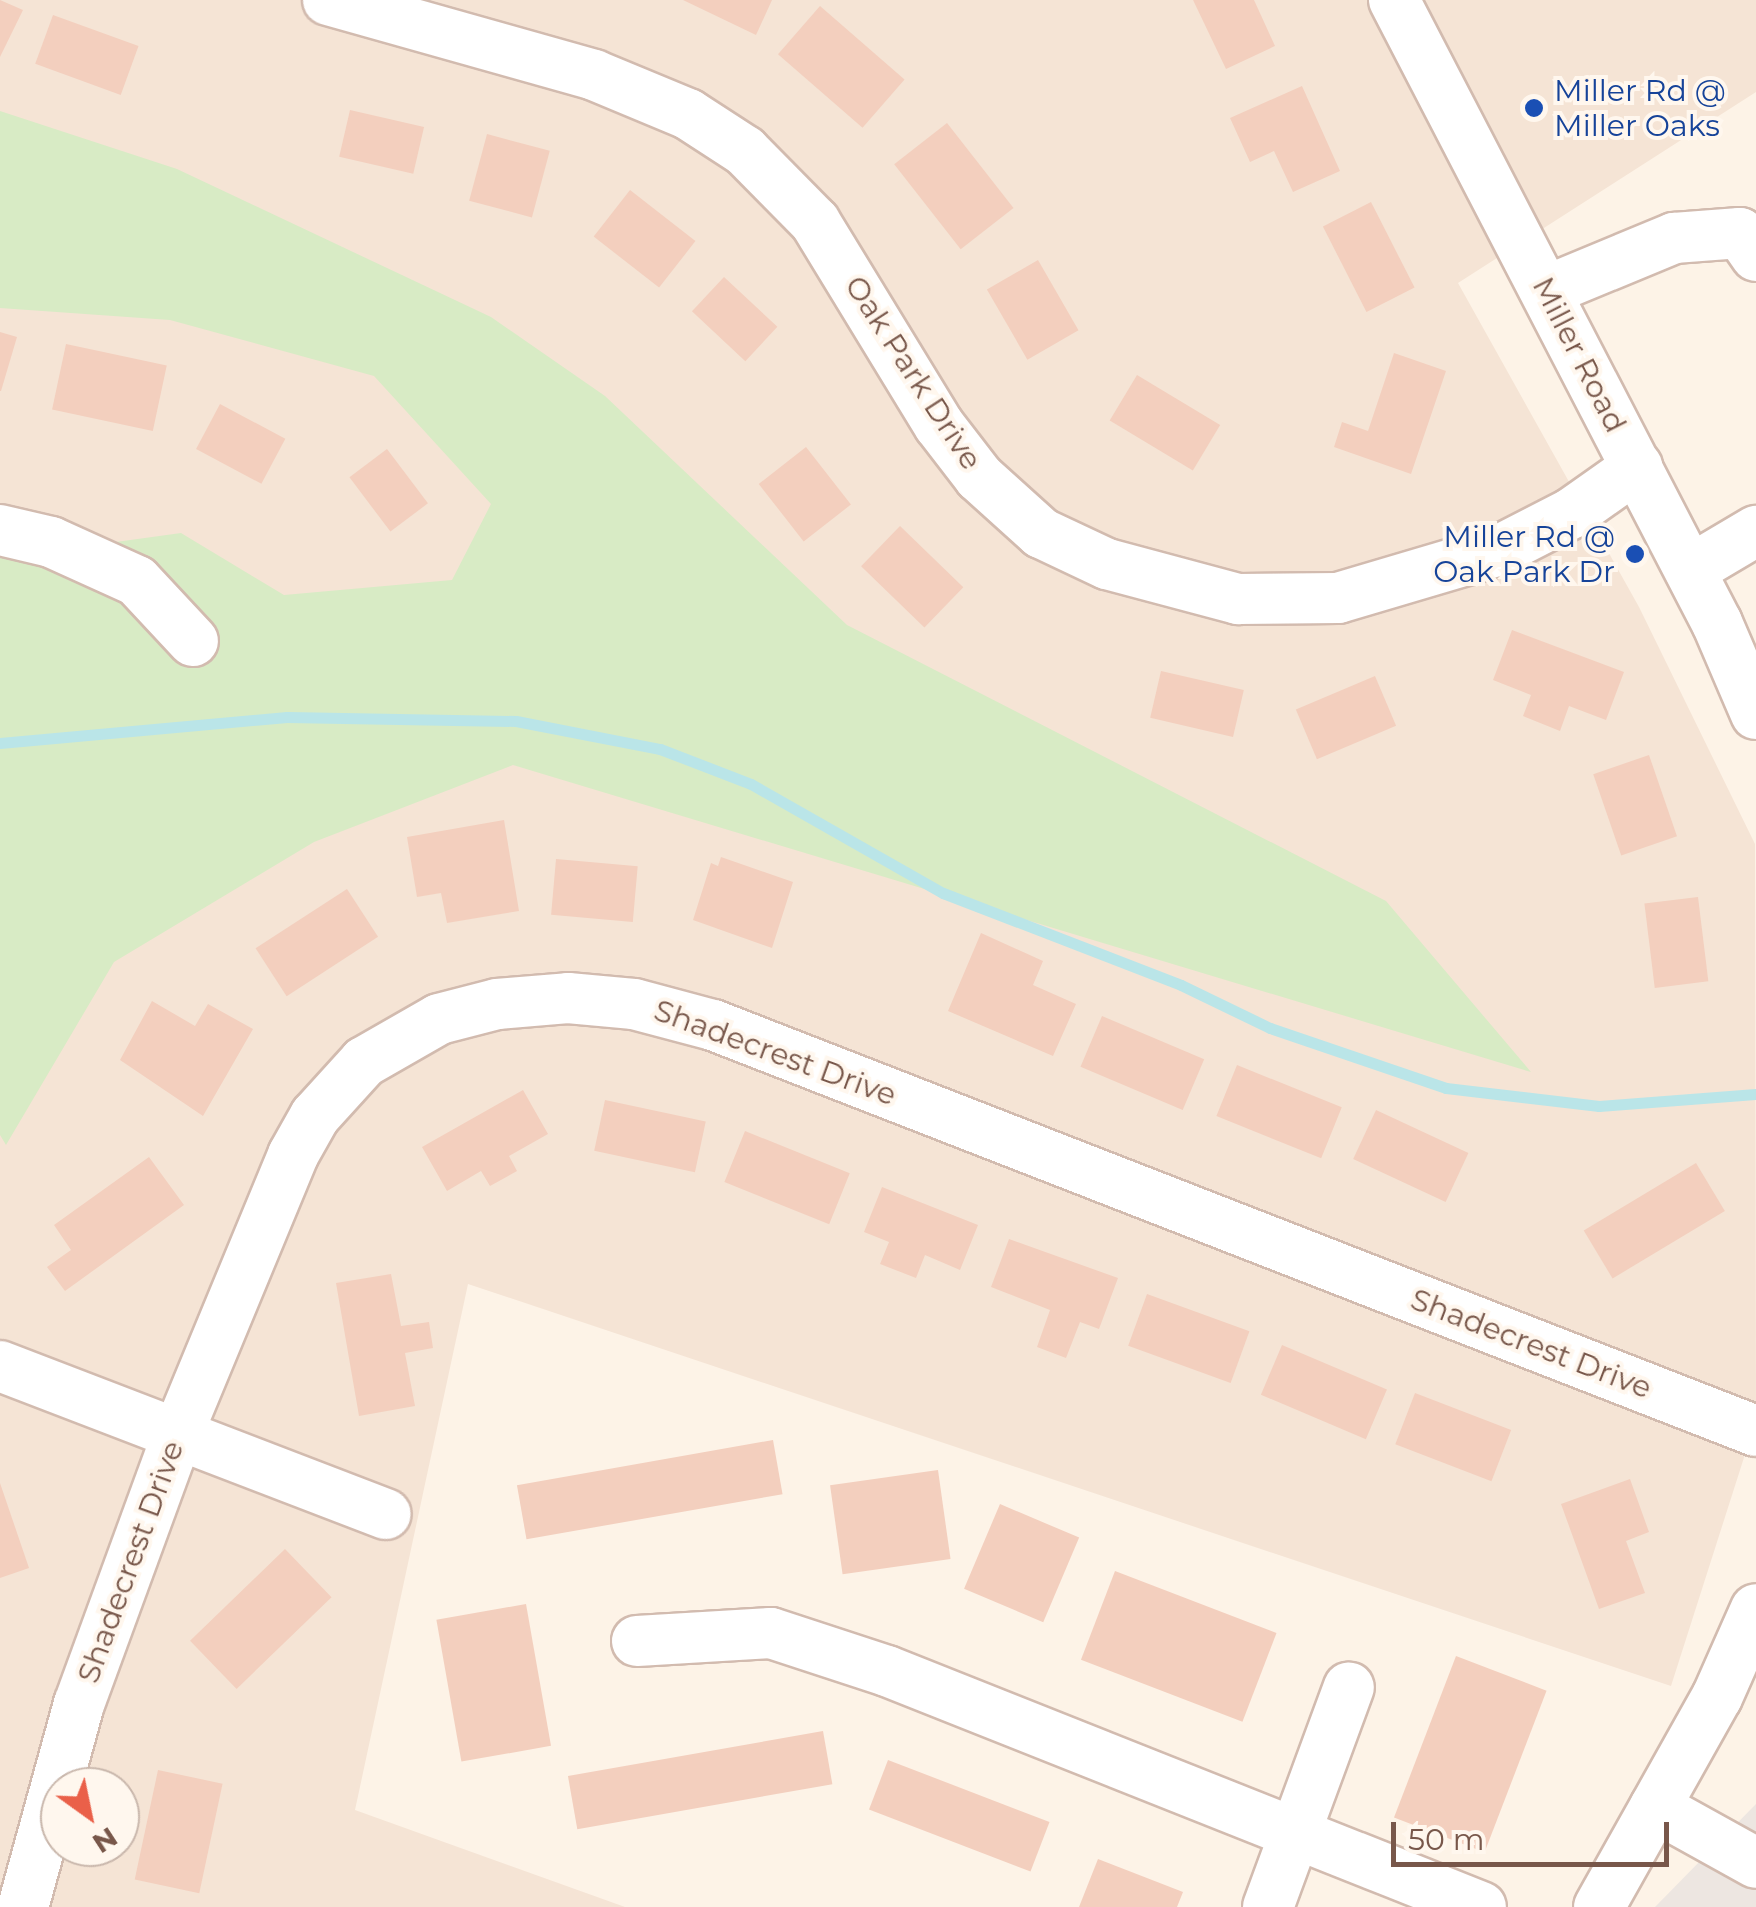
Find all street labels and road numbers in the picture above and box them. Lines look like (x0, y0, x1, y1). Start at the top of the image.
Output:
street label: Oak Park Drive (837, 269, 989, 477)
street label: Miller Road (1525, 271, 1633, 439)
street label: Shadecrest Drive (649, 993, 901, 1113)
street label: Shadecrest Drive (1406, 1282, 1656, 1406)
street label: Shadecrest Drive (71, 1436, 191, 1688)

